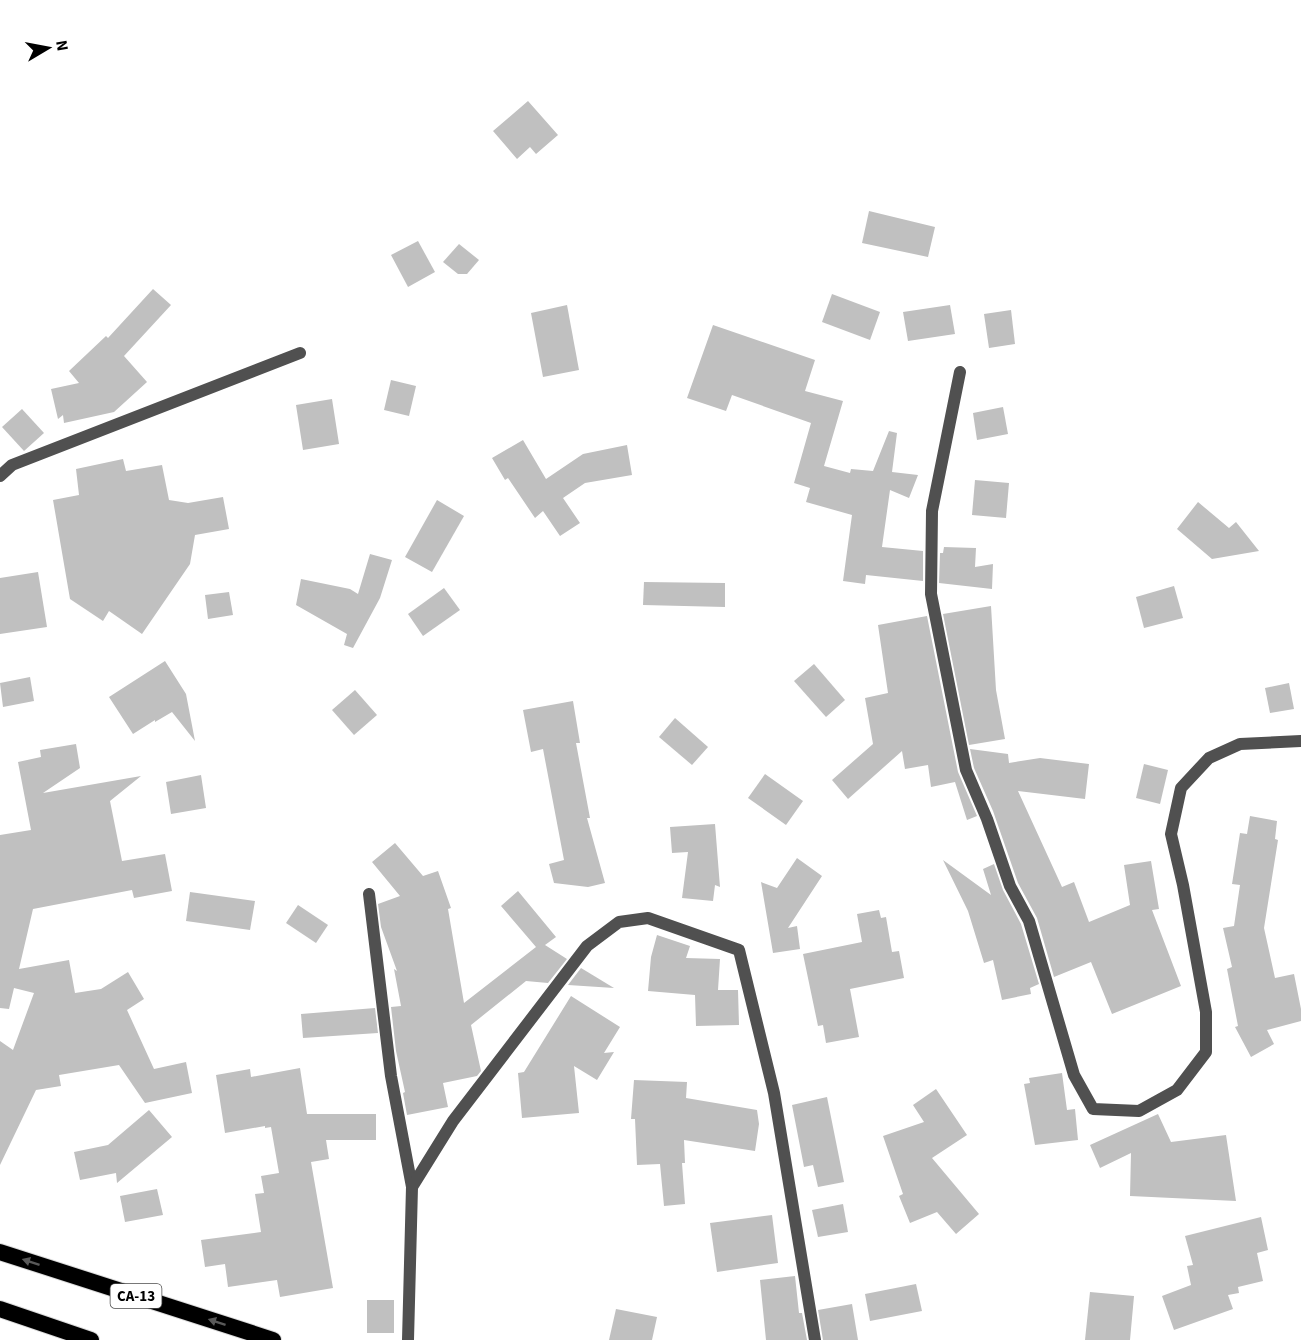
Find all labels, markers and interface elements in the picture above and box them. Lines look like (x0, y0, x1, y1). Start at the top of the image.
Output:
north arrow (18, 18, 78, 78)
text: N (50, 38, 74, 53)
one-way arrow (22, 1257, 40, 1266)
road number: CA-13 (110, 1284, 162, 1308)
one-way arrow (208, 1317, 226, 1326)

